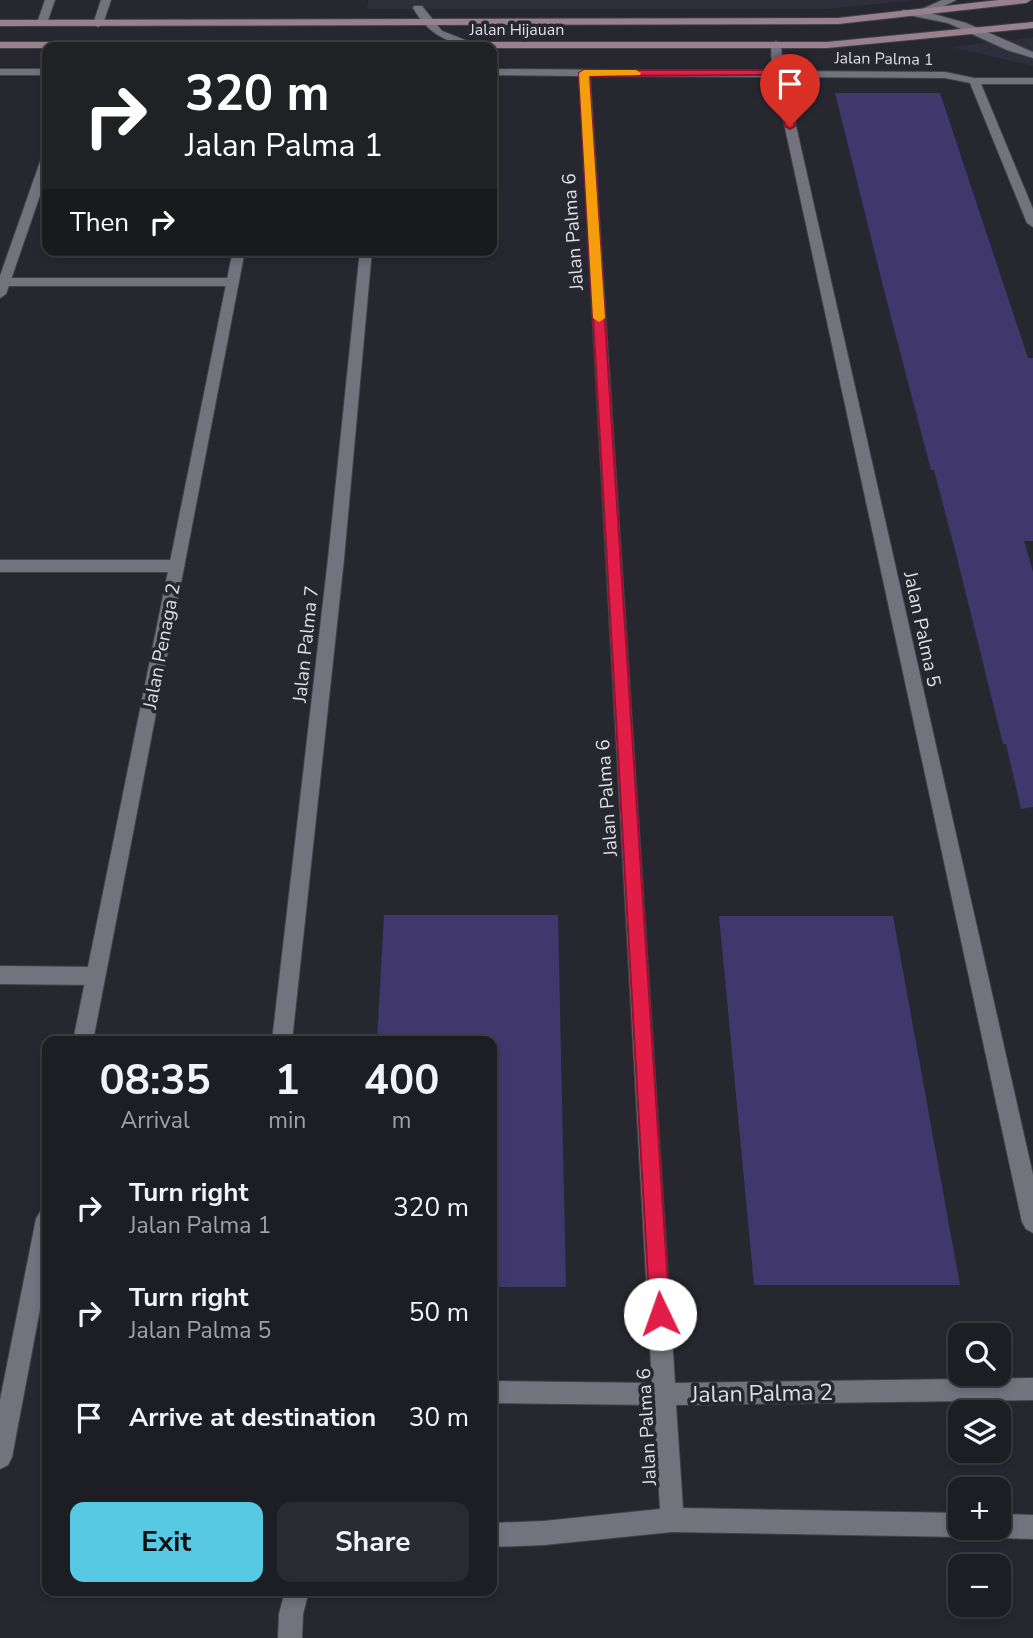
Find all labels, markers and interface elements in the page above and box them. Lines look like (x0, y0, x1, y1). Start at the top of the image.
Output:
street label: Jalan Hijauan (469, 19, 564, 41)
street label: Jalan Palma 1 (833, 47, 934, 71)
pin (760, 54, 820, 126)
text: 320 m (185, 60, 329, 127)
icon: arrive (771, 65, 809, 103)
icon: right (70, 70, 161, 161)
text: Jalan Palma 1 (185, 124, 383, 167)
street label: Jalan Palma 6 (556, 172, 590, 292)
icon: right (143, 203, 181, 241)
text: Then (70, 205, 129, 240)
street label: Jalan Palma 5 (897, 568, 947, 689)
street label: Jalan Penaga 2 (137, 581, 187, 712)
street label: Jalan Palma 7 (287, 584, 325, 705)
street label: Jalan Palma 6 (590, 738, 624, 858)
text: 08:35 (100, 1052, 211, 1109)
text: 1 (275, 1052, 300, 1109)
text: 400 (364, 1052, 439, 1109)
text: Arrival (121, 1105, 190, 1136)
text: min (268, 1105, 306, 1136)
text: m (392, 1105, 412, 1136)
text: Turn right (129, 1175, 248, 1210)
icon: right (70, 1189, 108, 1227)
text: 320 m (393, 1190, 469, 1225)
text: Jalan Palma 1 (129, 1210, 271, 1241)
position arrow (623, 1277, 697, 1351)
text: Turn right (129, 1280, 248, 1315)
icon: right (70, 1294, 108, 1332)
text: 50 m (409, 1295, 469, 1330)
text: Jalan Palma 5 (129, 1315, 271, 1346)
map controls (948, 1323, 1011, 1617)
button: search (948, 1323, 1011, 1386)
street label: Jalan Palma 6 (631, 1368, 663, 1487)
street label: Jalan Palma 2 (690, 1377, 833, 1410)
icon: arrive (70, 1399, 108, 1437)
text: Arrive at destination (129, 1400, 376, 1435)
text: 30 m (409, 1400, 469, 1435)
button: layers (948, 1400, 1011, 1463)
button: + (948, 1477, 1011, 1540)
button: Exit (70, 1502, 263, 1582)
button: Share (277, 1502, 469, 1582)
button: − (948, 1554, 1011, 1617)

